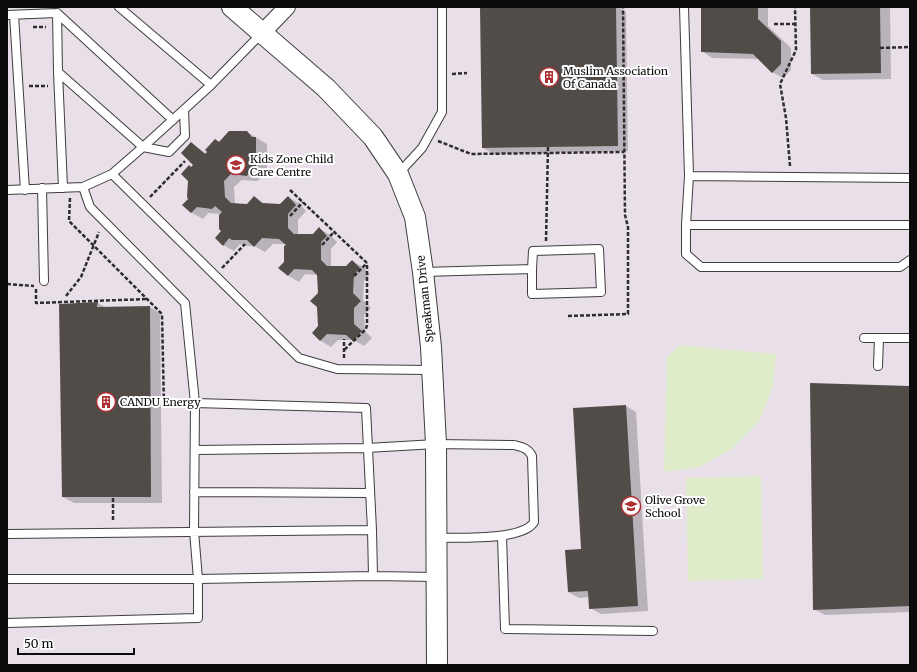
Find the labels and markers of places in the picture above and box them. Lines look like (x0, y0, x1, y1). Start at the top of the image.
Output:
place label: Muslim Association Of Canada (563, 64, 669, 91)
building icon: Muslim Association Of Canada (538, 66, 560, 88)
place label: Kids Zone Child Care Centre (250, 152, 334, 179)
school or university icon: Kids Zone Child Care Centre (225, 154, 247, 176)
building icon: CANDU Energy (95, 391, 117, 413)
place label: CANDU Energy (120, 395, 201, 409)
place label: Olive Grove School (645, 493, 705, 520)
school or university icon: Olive Grove School (620, 495, 642, 517)

